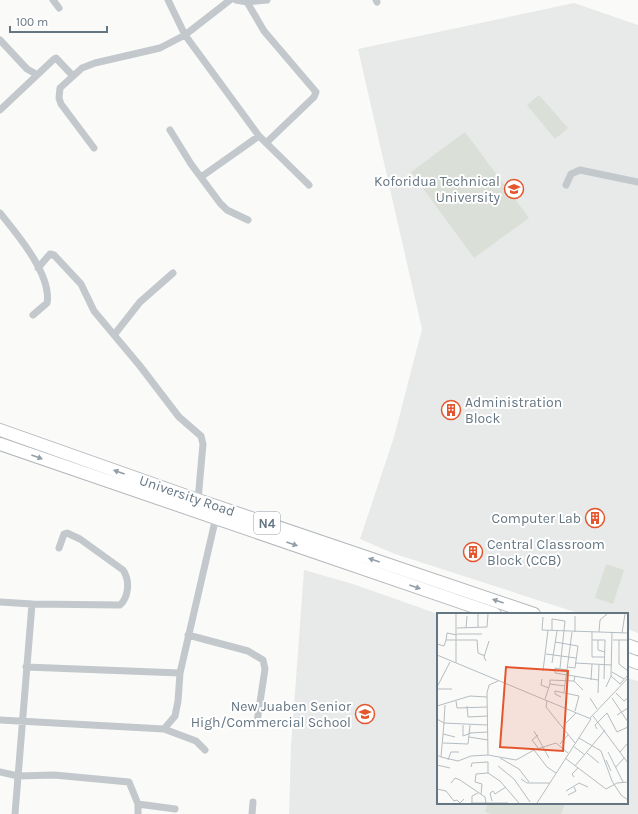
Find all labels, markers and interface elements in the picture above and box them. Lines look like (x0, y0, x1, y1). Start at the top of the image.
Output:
scale bar (10, 8, 107, 34)
text: 100 m (16, 15, 48, 29)
place label: Koforidua Technical University (374, 173, 500, 206)
school or university icon: Koforidua Technical University (503, 178, 525, 200)
place label: Administration Block (465, 394, 562, 427)
building icon: Administration Block (440, 399, 462, 421)
one-way arrow (31, 454, 43, 460)
one-way arrow (113, 469, 125, 475)
street label: University Road (137, 472, 237, 520)
building icon: Computer Lab (584, 507, 606, 529)
place label: Computer Lab (492, 510, 581, 527)
road number: N4 (254, 512, 280, 534)
place label: Central Classroom Block (CCB) (487, 536, 605, 569)
one-way arrow (287, 541, 299, 547)
building icon: Central Classroom Block (CCB) (462, 541, 484, 563)
one-way arrow (368, 556, 380, 562)
one-way arrow (410, 584, 422, 590)
one-way arrow (491, 598, 503, 604)
inset map (437, 613, 628, 804)
place label: New Juaben Senior High/Commercial School (191, 698, 352, 731)
school or university icon: New Juaben Senior High/Commercial School (354, 703, 376, 725)

